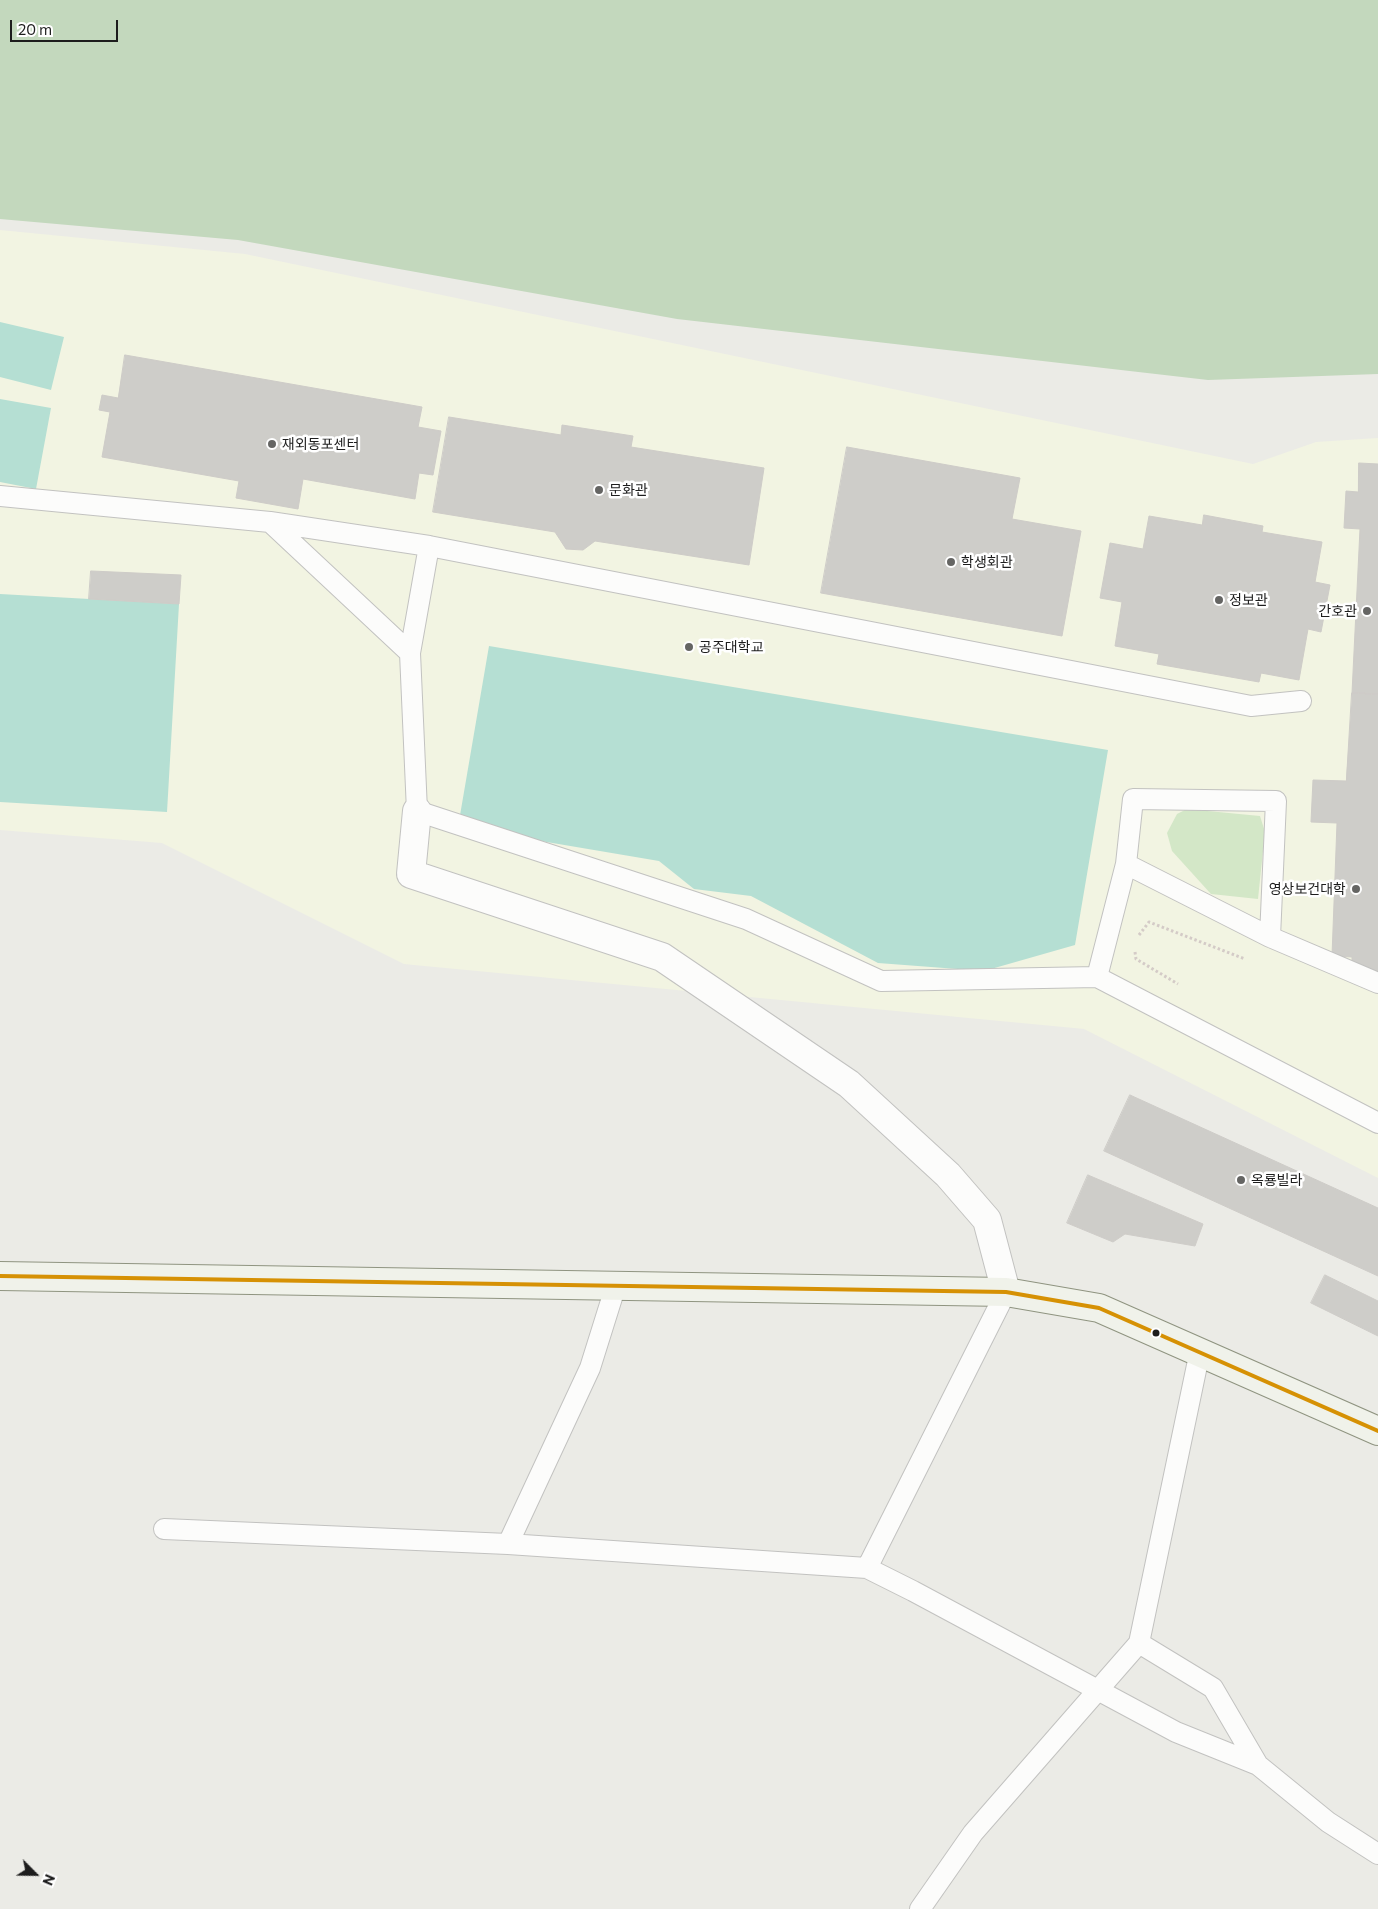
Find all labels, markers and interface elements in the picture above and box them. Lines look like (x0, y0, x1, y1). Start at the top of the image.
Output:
scale bar (12, 10, 120, 42)
text: 20 m (18, 20, 52, 38)
place label: 재외동포센터 (282, 436, 359, 452)
marker: 재외동포센터 (266, 438, 278, 450)
place label: 문화관 (609, 482, 648, 498)
marker: 문화관 (593, 484, 605, 496)
place label: 학생회관 (961, 554, 1013, 570)
marker: 학생회관 (945, 556, 957, 568)
place label: 정보관 (1229, 592, 1268, 608)
marker: 정보관 (1213, 594, 1225, 606)
place label: 간호관 (1318, 603, 1357, 619)
marker: 간호관 (1361, 605, 1373, 617)
place label: 공주대학교 (699, 639, 763, 655)
marker: 공주대학교 (683, 641, 695, 653)
place label: 영상보건대학 (1269, 881, 1346, 897)
marker: 영상보건대학 (1350, 883, 1362, 895)
place label: 옥룡빌라 (1251, 1172, 1303, 1188)
marker: 옥룡빌라 (1235, 1174, 1247, 1186)
unlabelled marker (1151, 1328, 1161, 1338)
north arrow (10, 1849, 60, 1899)
text: N (39, 1872, 59, 1888)

